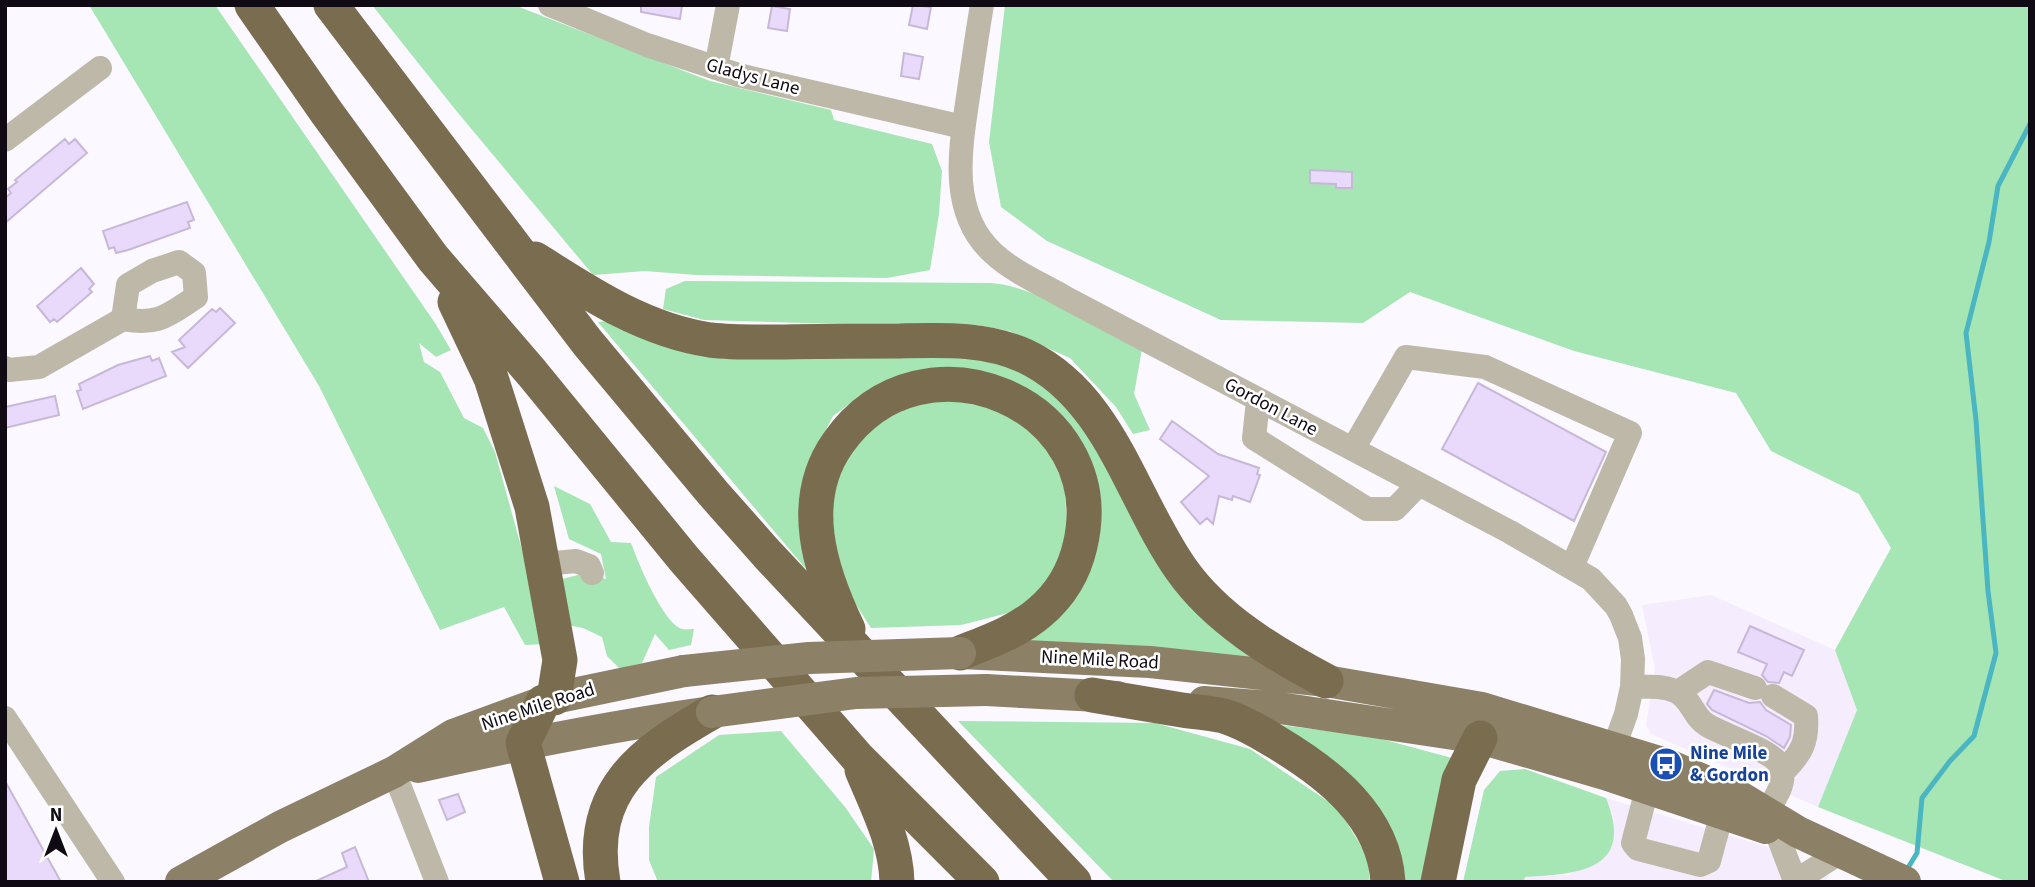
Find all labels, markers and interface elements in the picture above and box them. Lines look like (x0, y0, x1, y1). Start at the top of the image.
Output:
street label: Gladys Lane (703, 52, 803, 102)
street label: Gordon Lane (1220, 371, 1322, 443)
street label: Nine Mile Road (1040, 643, 1160, 677)
street label: Nine Mile Road (478, 676, 598, 738)
place label: Nine Mile & Gordon (1690, 740, 1769, 789)
bus stop icon: Nine Mile & Gordon (1647, 745, 1685, 783)
north arrow (21, 796, 91, 866)
text: N (50, 802, 62, 829)

